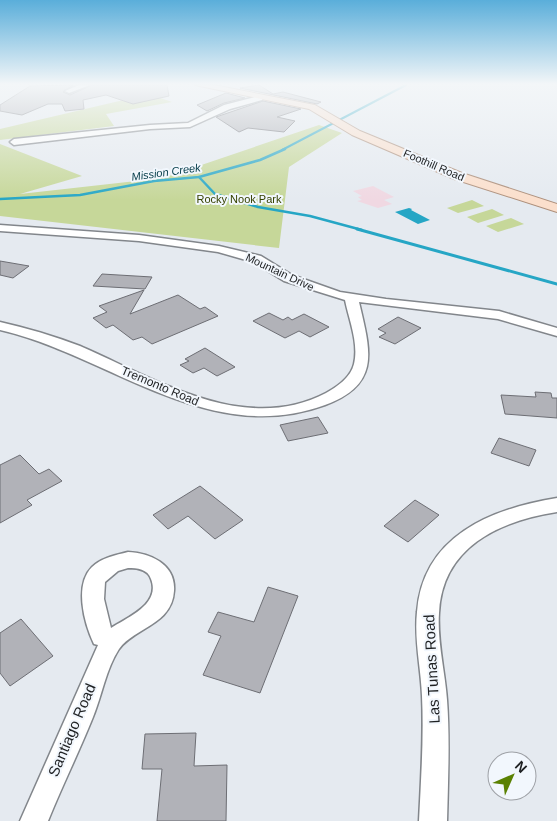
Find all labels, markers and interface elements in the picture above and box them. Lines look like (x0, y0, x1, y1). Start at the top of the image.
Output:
street label: Foothill Road (402, 147, 466, 183)
water label: Mission Creek (131, 161, 202, 183)
park label: Rocky Nook Park (197, 193, 282, 205)
street label: Mountain Drive (244, 251, 316, 293)
street label: Tremonto Road (119, 363, 201, 409)
street label: Las Tunas Road (420, 614, 443, 724)
street label: Santiago Road (44, 681, 99, 779)
north arrow (487, 751, 537, 801)
text: N (512, 758, 530, 776)

